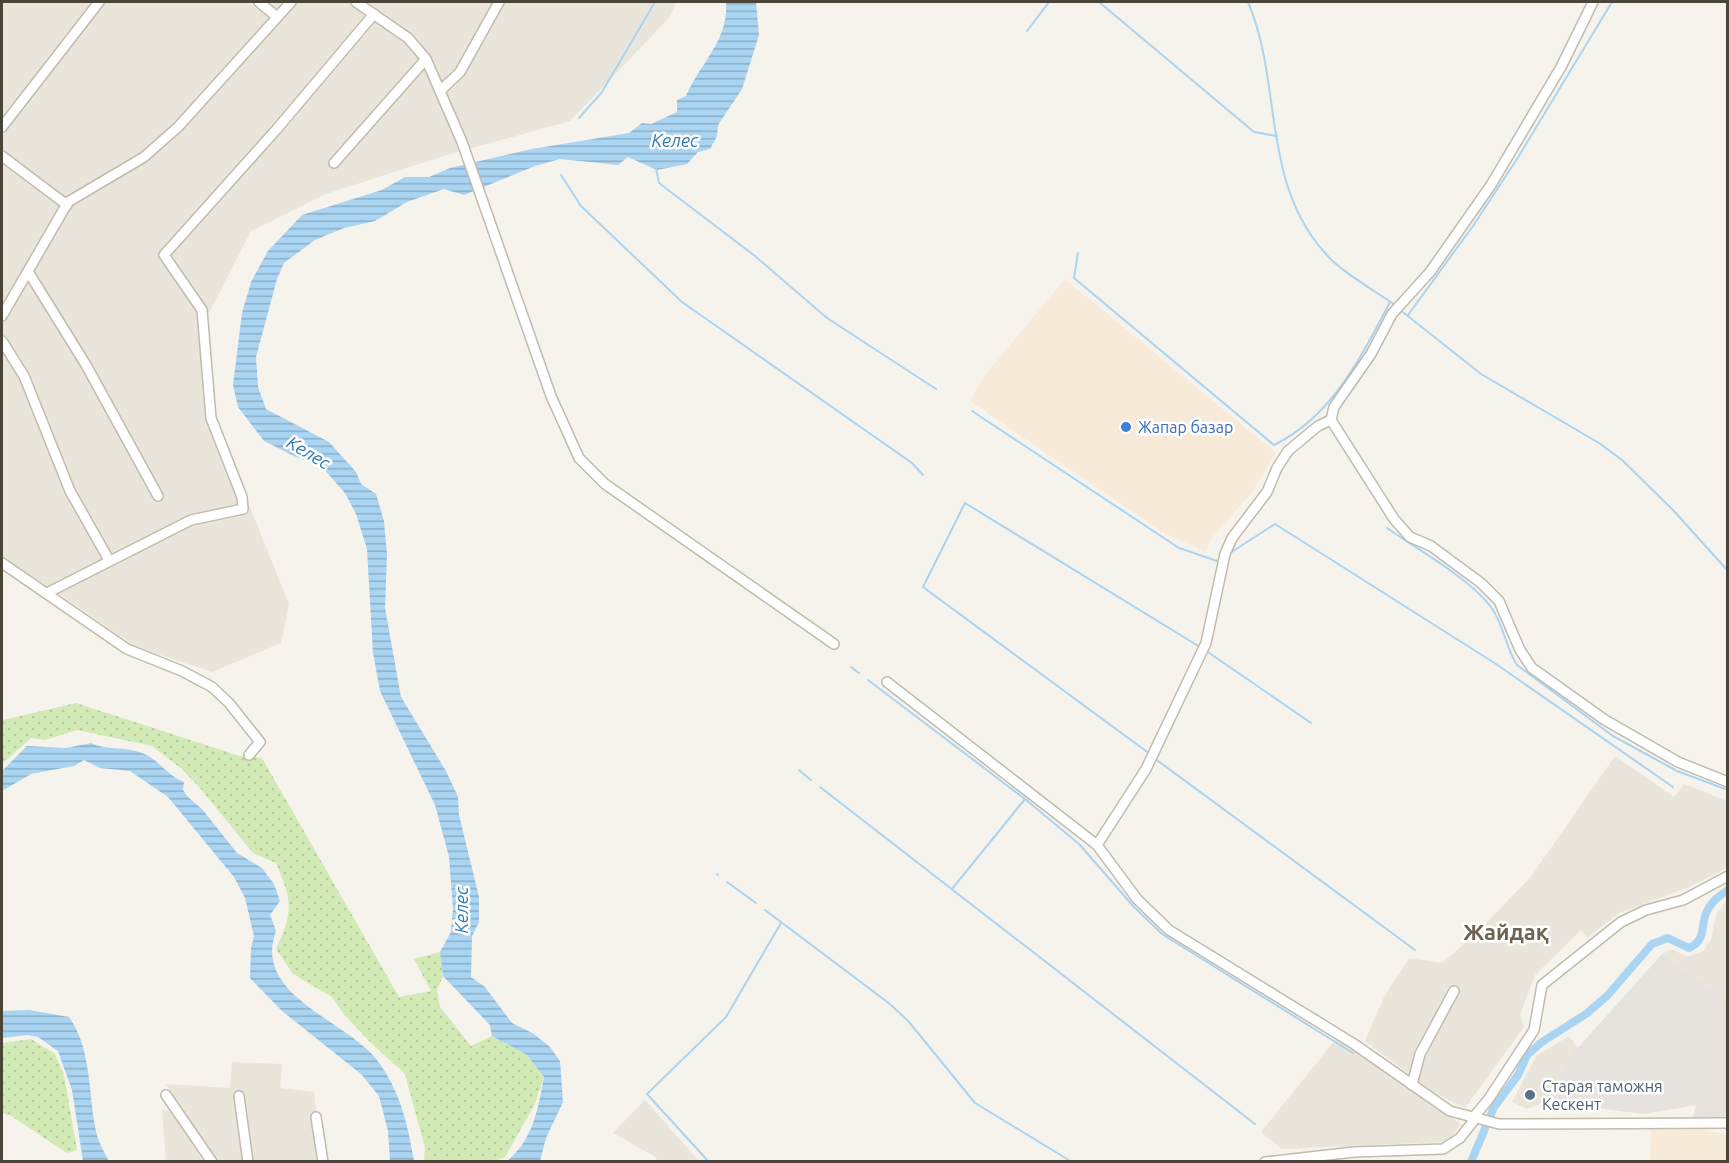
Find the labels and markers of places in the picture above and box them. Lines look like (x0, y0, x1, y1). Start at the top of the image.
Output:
place label: Жапар базар (1138, 418, 1233, 436)
marker: Жапар базар (1119, 420, 1133, 434)
place label: Старая таможня Кескент (1542, 1077, 1663, 1113)
marker: Старая таможня Кескент (1523, 1088, 1537, 1102)

